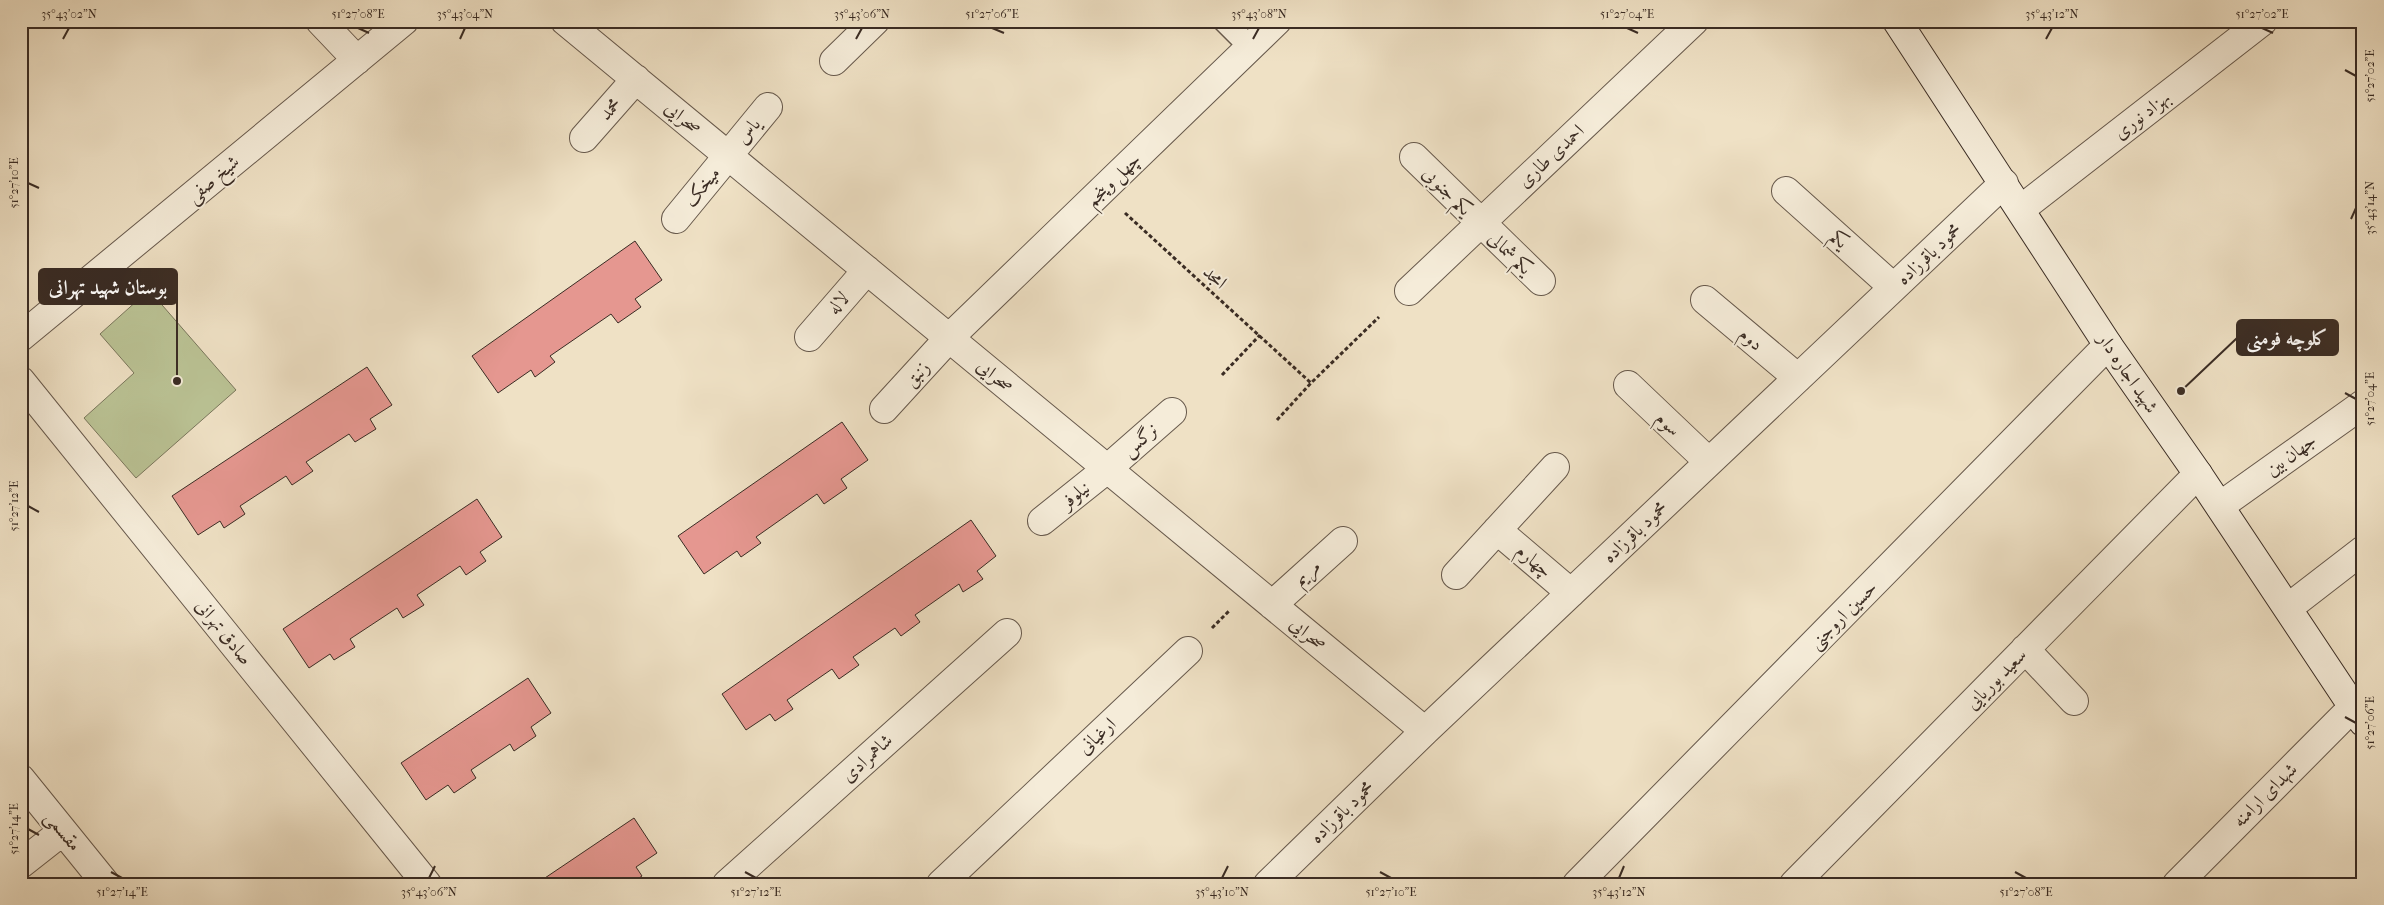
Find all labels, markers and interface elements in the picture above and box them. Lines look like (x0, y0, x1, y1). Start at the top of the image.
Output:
text: 35°43'02"N (41, 7, 97, 21)
text: 51°27'08"E (331, 7, 385, 21)
text: 35°43'04"N (437, 7, 493, 21)
text: 35°43'06"N (834, 7, 890, 21)
text: 51°27'06"E (965, 7, 1019, 21)
text: 35°43'08"N (1231, 7, 1287, 21)
text: 51°27'04"E (1600, 7, 1654, 21)
text: 35°43'12"N (2025, 7, 2079, 21)
text: 51°27'02"E (2235, 7, 2289, 21)
text: 51°27'02"E (2363, 49, 2377, 103)
street label: بهزاد نوری (2109, 86, 2175, 145)
street label: محمد (594, 93, 626, 125)
street label: صحرایی (659, 96, 706, 141)
street label: یاس (731, 113, 767, 149)
street label: احمدی طاری (1513, 120, 1589, 192)
street label: چهل وپنجم (1081, 148, 1150, 217)
street label: شیخ صفی (182, 151, 248, 212)
text: 51°27'10"E (7, 157, 21, 209)
street label: یکم جنوبی (1414, 162, 1477, 225)
street label: میخک (679, 163, 725, 211)
text: 35°43'14"N (2363, 181, 2377, 235)
street label: محمود باقرزاده (1892, 218, 1967, 290)
street label: یکم (1821, 225, 1854, 258)
street label: یکم شمالی (1479, 227, 1537, 284)
street label: امجد (1199, 261, 1231, 293)
callout: بوستان شهید تهرانی (39, 269, 177, 304)
text: بوستان شهید تهرانی (48, 276, 167, 301)
street label: لاله (822, 287, 854, 319)
callout: کلوچه فومنی (2237, 320, 2338, 355)
street label: دوم (1731, 323, 1768, 359)
street label: شهید اجاره دار (2091, 327, 2163, 418)
text: کلوچه فومنی (2246, 327, 2328, 353)
street label: صحرایی (971, 354, 1018, 399)
street label: زنبق (900, 356, 935, 392)
text: 51°27'04"E (2363, 372, 2377, 426)
street label: سوم (1648, 407, 1685, 445)
street label: نرگس (1117, 418, 1163, 462)
street label: جهان‌ بین (2261, 429, 2321, 481)
street label: نیلوفر (1054, 477, 1095, 515)
text: 51°27'12"E (7, 481, 21, 531)
street label: محمود باقرزاده (1598, 496, 1673, 568)
street label: چهارم (1508, 540, 1557, 586)
street label: مریم (1289, 555, 1328, 594)
street label: حسین اروجنی (1804, 576, 1883, 655)
street label: صادق تهرانی (190, 595, 257, 670)
street label: صحرایی (1284, 612, 1331, 657)
street label: سعید بوریایی (1961, 644, 2033, 716)
text: 51°27'06"E (2363, 696, 2377, 750)
street label: ارغیانی (1074, 713, 1120, 759)
street label: شاهمرادی (837, 729, 898, 788)
street label: شهدای ارامنه (2228, 758, 2302, 832)
street label: محمود باقرزاده (1305, 776, 1379, 849)
text: 51°27'14"E (7, 803, 21, 855)
street label: مقسمی (39, 806, 86, 857)
text: 51°27'14"E (96, 885, 148, 899)
text: 35°43'06"N (401, 885, 457, 899)
text: 51°27'12"E (731, 885, 781, 899)
text: 35°43'10"N (1195, 885, 1249, 899)
text: 51°27'10"E (1365, 885, 1417, 899)
text: 35°43'12"N (1592, 885, 1646, 899)
text: 51°27'08"E (1999, 885, 2053, 899)

